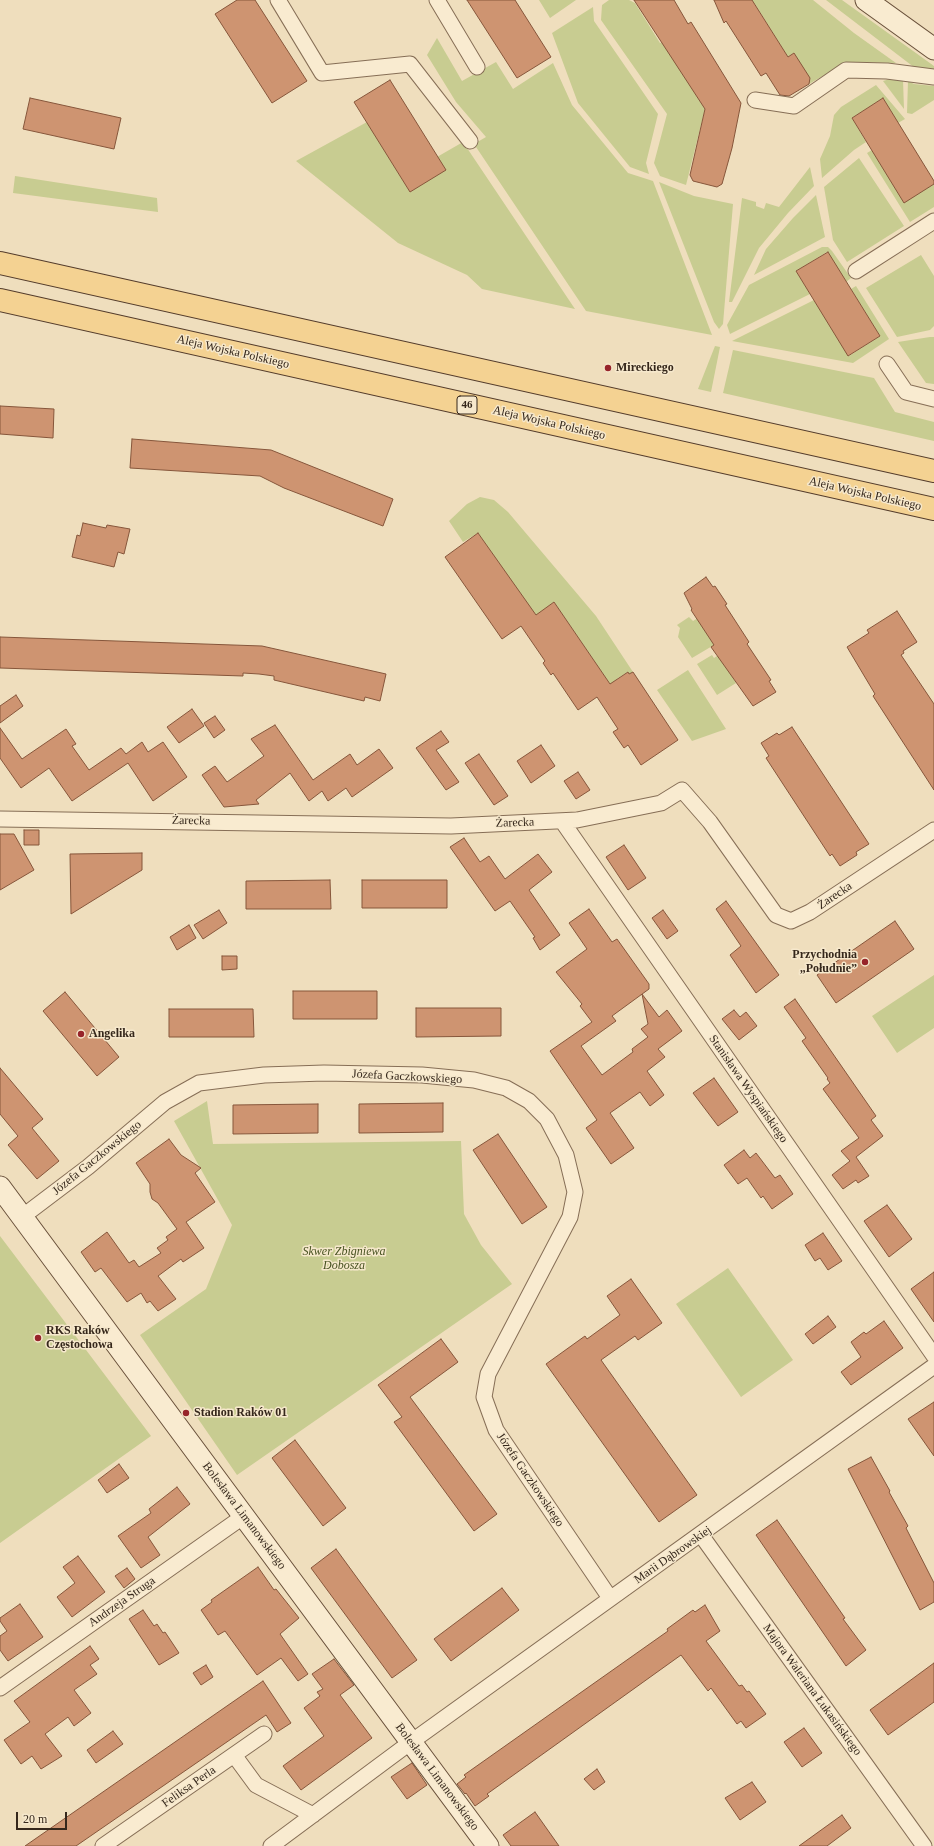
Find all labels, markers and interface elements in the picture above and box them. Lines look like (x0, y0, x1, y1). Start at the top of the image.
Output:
street label: Aleja Wojska Polskiego (175, 332, 291, 372)
place label: Mireckiego (616, 361, 674, 375)
marker: Mireckiego (603, 363, 613, 373)
road number: 46 (457, 396, 477, 414)
street label: Aleja Wojska Polskiego (491, 403, 607, 443)
street label: Aleja Wojska Polskiego (807, 474, 923, 514)
street label: Żarecka (172, 813, 210, 829)
street label: Żarecka (495, 815, 535, 831)
street label: Żarecka (815, 879, 855, 913)
place label: Przychodnia „Południe” (792, 948, 857, 976)
marker: Przychodnia „Południe” (860, 957, 870, 967)
place label: Angelika (89, 1027, 135, 1041)
marker: Angelika (76, 1029, 86, 1039)
street label: Stanisława Wyspiańskiego (705, 1032, 791, 1146)
street label: Józefa Gaczkowskiego (352, 1067, 462, 1087)
street label: Józefa Gaczkowskiego (50, 1118, 144, 1198)
park label: Skwer Zbigniewa Dobosza (303, 1245, 385, 1273)
place label: RKS Raków Częstochowa (46, 1324, 113, 1352)
marker: RKS Raków Częstochowa (33, 1333, 43, 1343)
place label: Stadion Raków 01 (194, 1406, 287, 1420)
marker: Stadion Raków 01 (181, 1408, 191, 1418)
street label: Józefa Gaczkowskiego (493, 1430, 567, 1530)
street label: Bolesława Limanowskiego (199, 1460, 289, 1572)
street label: Marii Dąbrowskiej (632, 1523, 714, 1587)
street label: Andrzeja Struga (86, 1574, 158, 1630)
street label: Majora Waleriana Łukasińskiego (759, 1621, 865, 1759)
street label: Bolesława Limanowskiego (392, 1721, 482, 1833)
street label: Feliksa Perla (159, 1763, 219, 1811)
scale bar (18, 1804, 69, 1830)
text: 20 m (23, 1812, 47, 1826)

